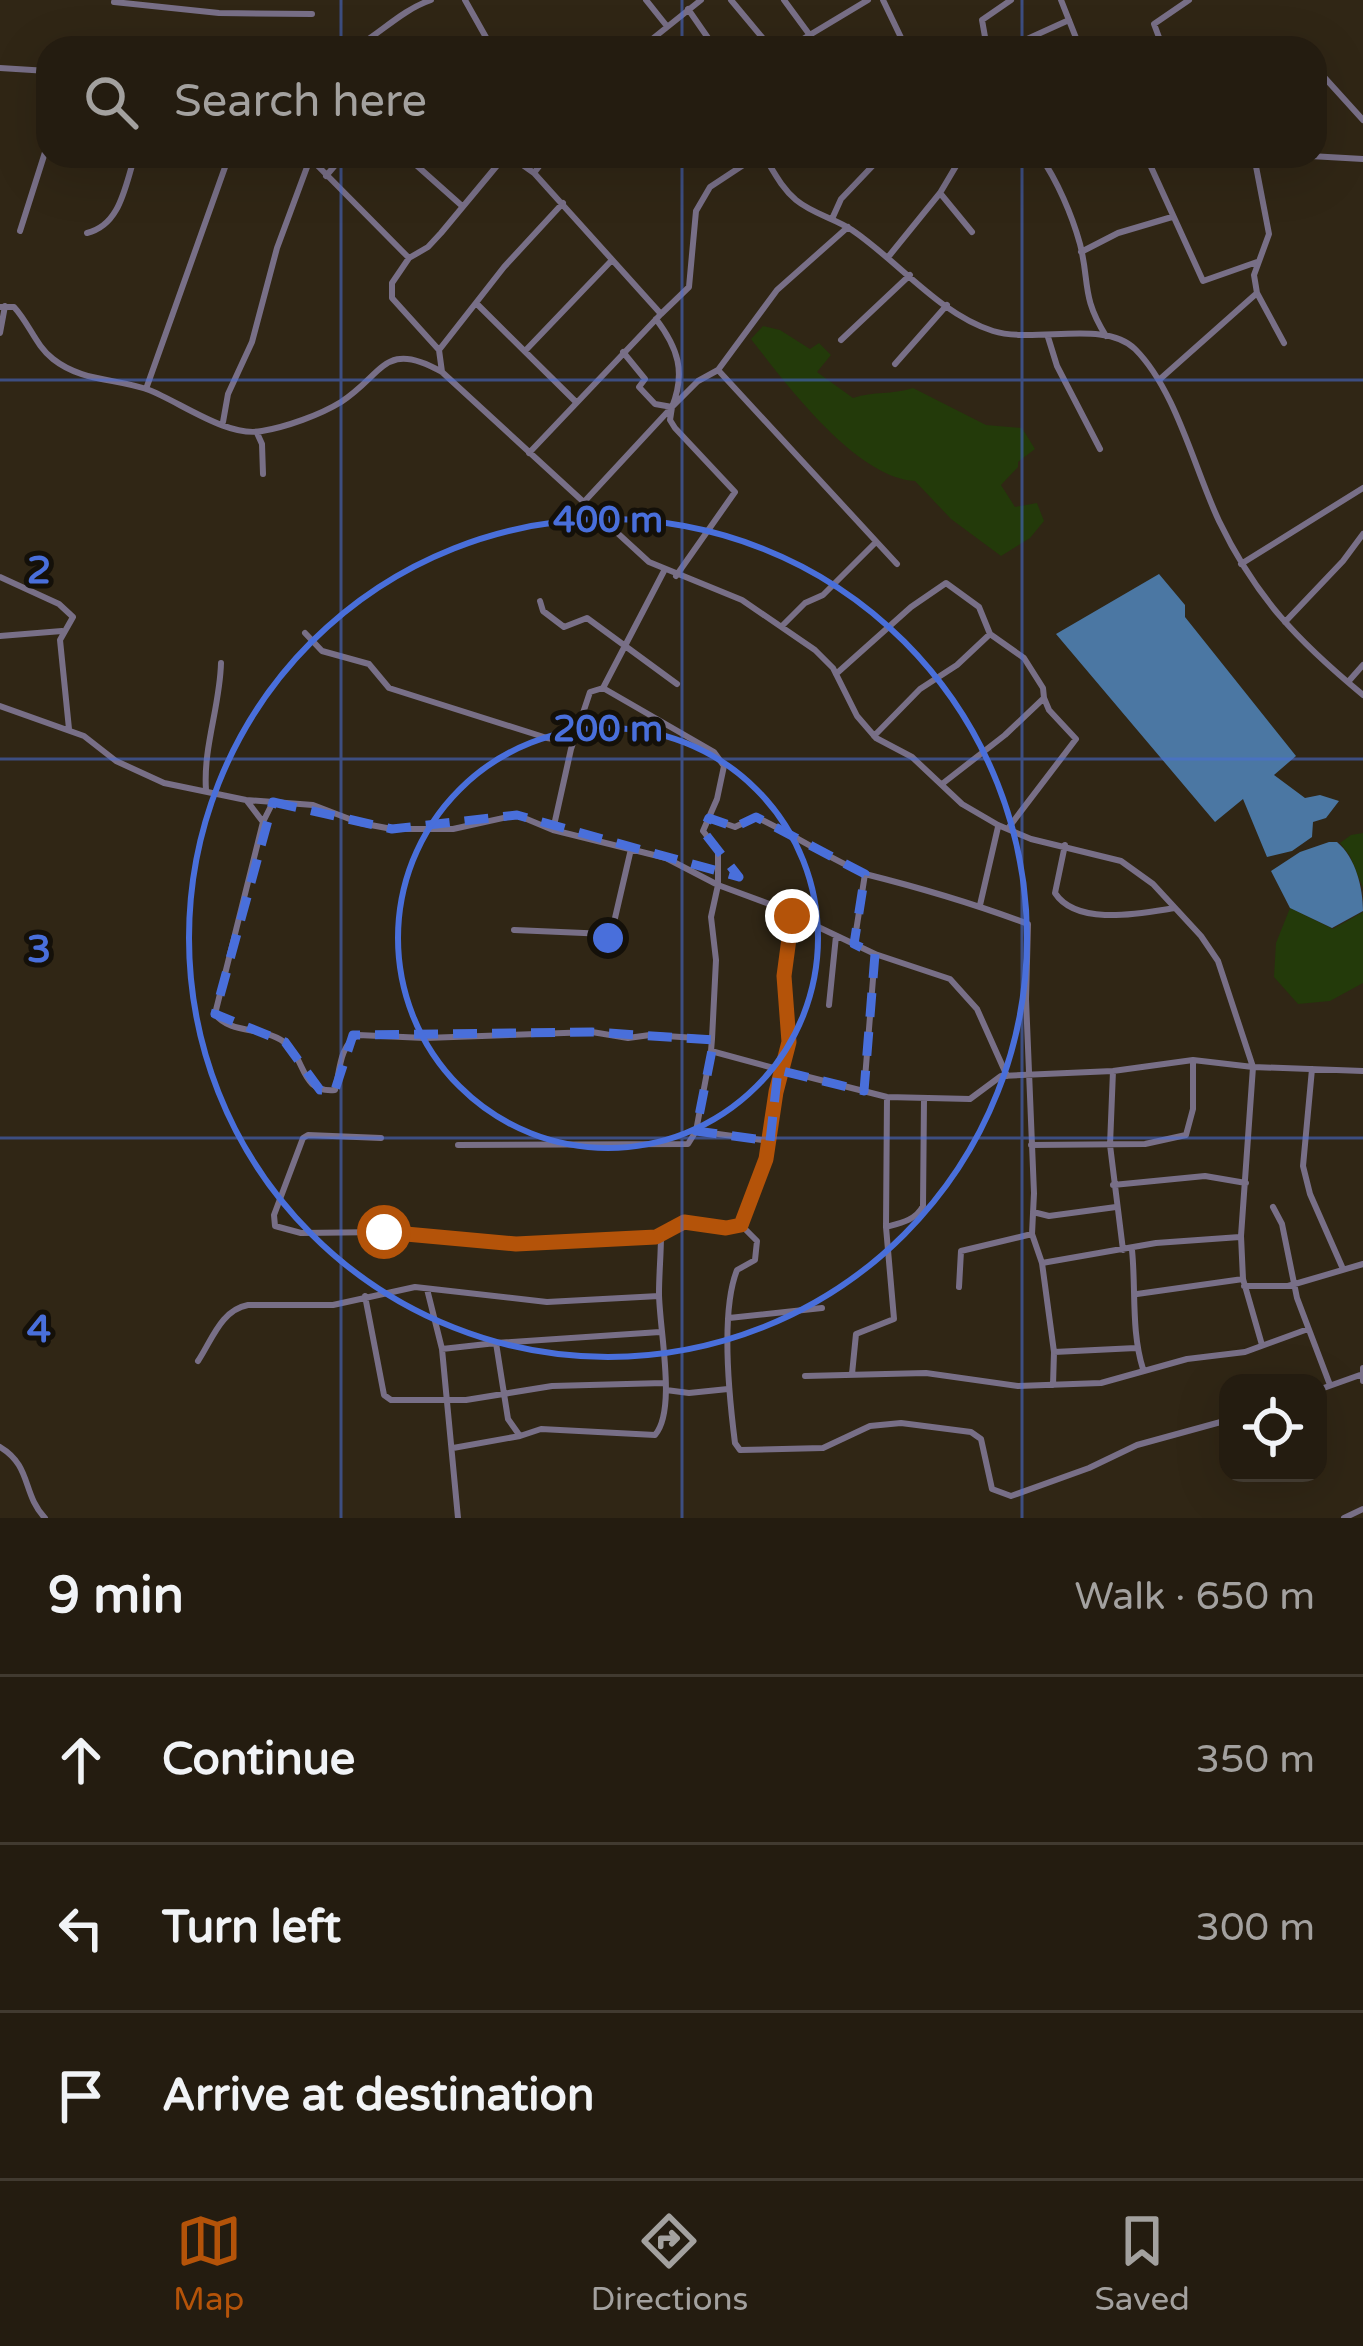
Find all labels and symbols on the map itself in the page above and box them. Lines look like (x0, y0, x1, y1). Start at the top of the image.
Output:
text: 400 m (553, 499, 663, 542)
text: 2 (27, 547, 51, 594)
text: 200 m (553, 708, 663, 751)
route end (765, 889, 819, 943)
centre of rings (587, 917, 629, 959)
text: 3 (27, 926, 51, 973)
route start (357, 1205, 411, 1259)
text: 4 (27, 1306, 51, 1353)

